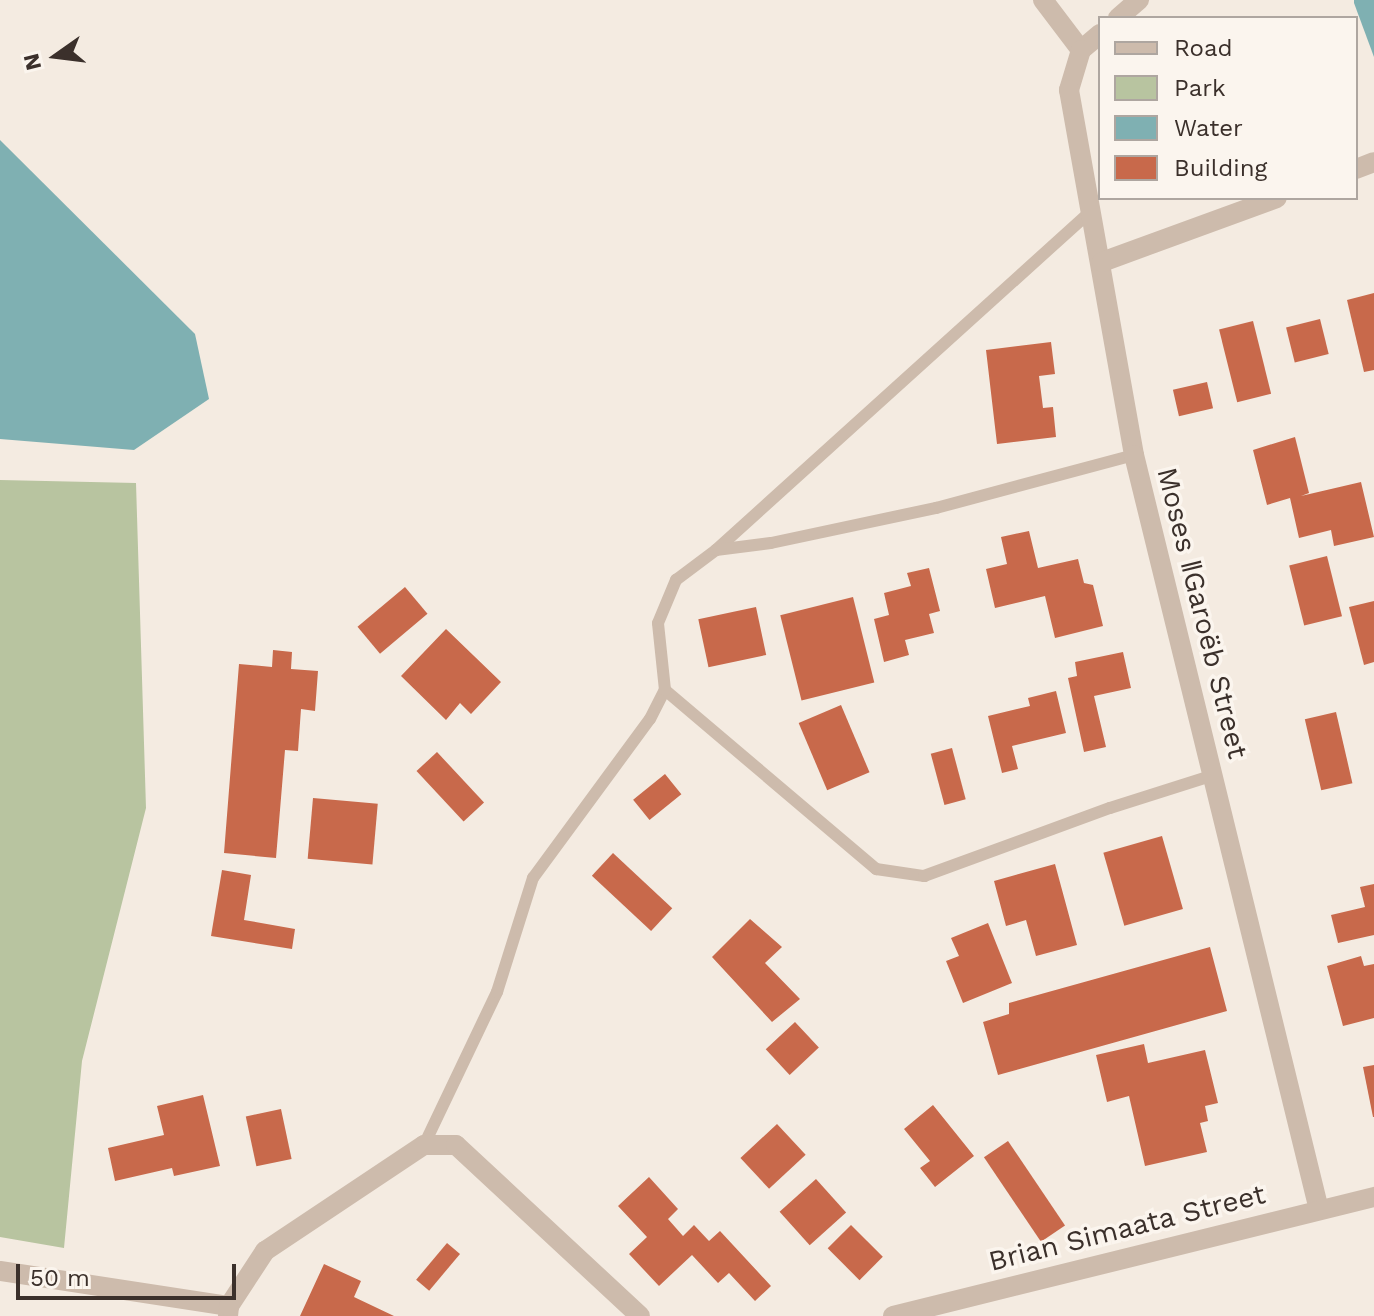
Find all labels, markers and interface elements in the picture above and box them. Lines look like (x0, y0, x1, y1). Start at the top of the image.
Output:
north arrow (16, 16, 96, 96)
legend (1098, 16, 1358, 200)
text: Road (1174, 34, 1233, 62)
text: N (18, 51, 46, 73)
text: Park (1174, 74, 1226, 102)
text: Water (1174, 114, 1243, 142)
text: Building (1174, 154, 1267, 182)
street label: Moses ǁGaroëb Street (1150, 464, 1254, 762)
street label: Brian Simaata Street (985, 1177, 1269, 1279)
scale bar (20, 1248, 240, 1298)
text: 50 m (30, 1264, 90, 1292)

